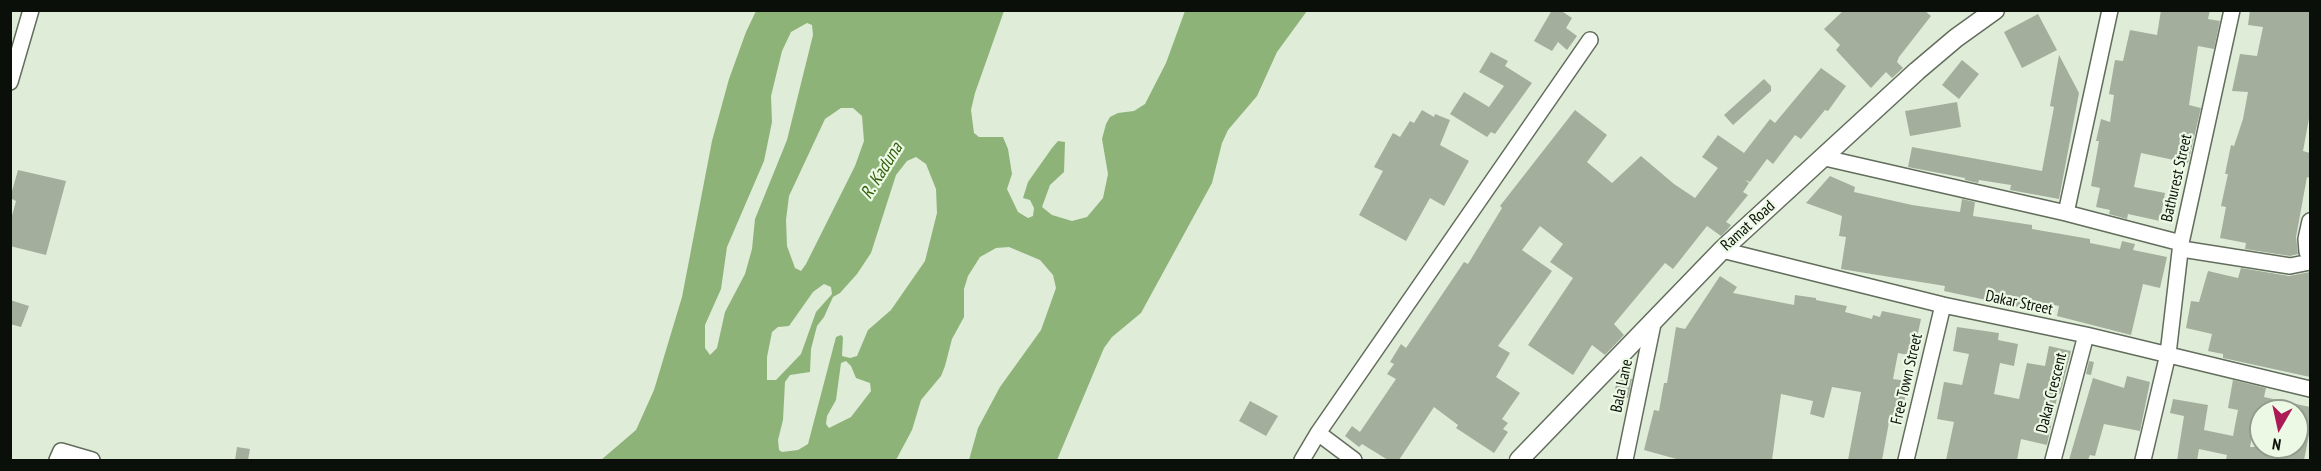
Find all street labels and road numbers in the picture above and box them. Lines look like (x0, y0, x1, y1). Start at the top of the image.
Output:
street label: Bathurest Street (2158, 132, 2196, 224)
street label: Ramat Road (1717, 197, 1779, 255)
street label: Dakar Street (1984, 287, 2054, 319)
street label: Free Town Street (1887, 332, 1927, 426)
street label: Dakar Crescent (2033, 351, 2071, 435)
street label: Bala Lane (1607, 358, 1637, 414)

